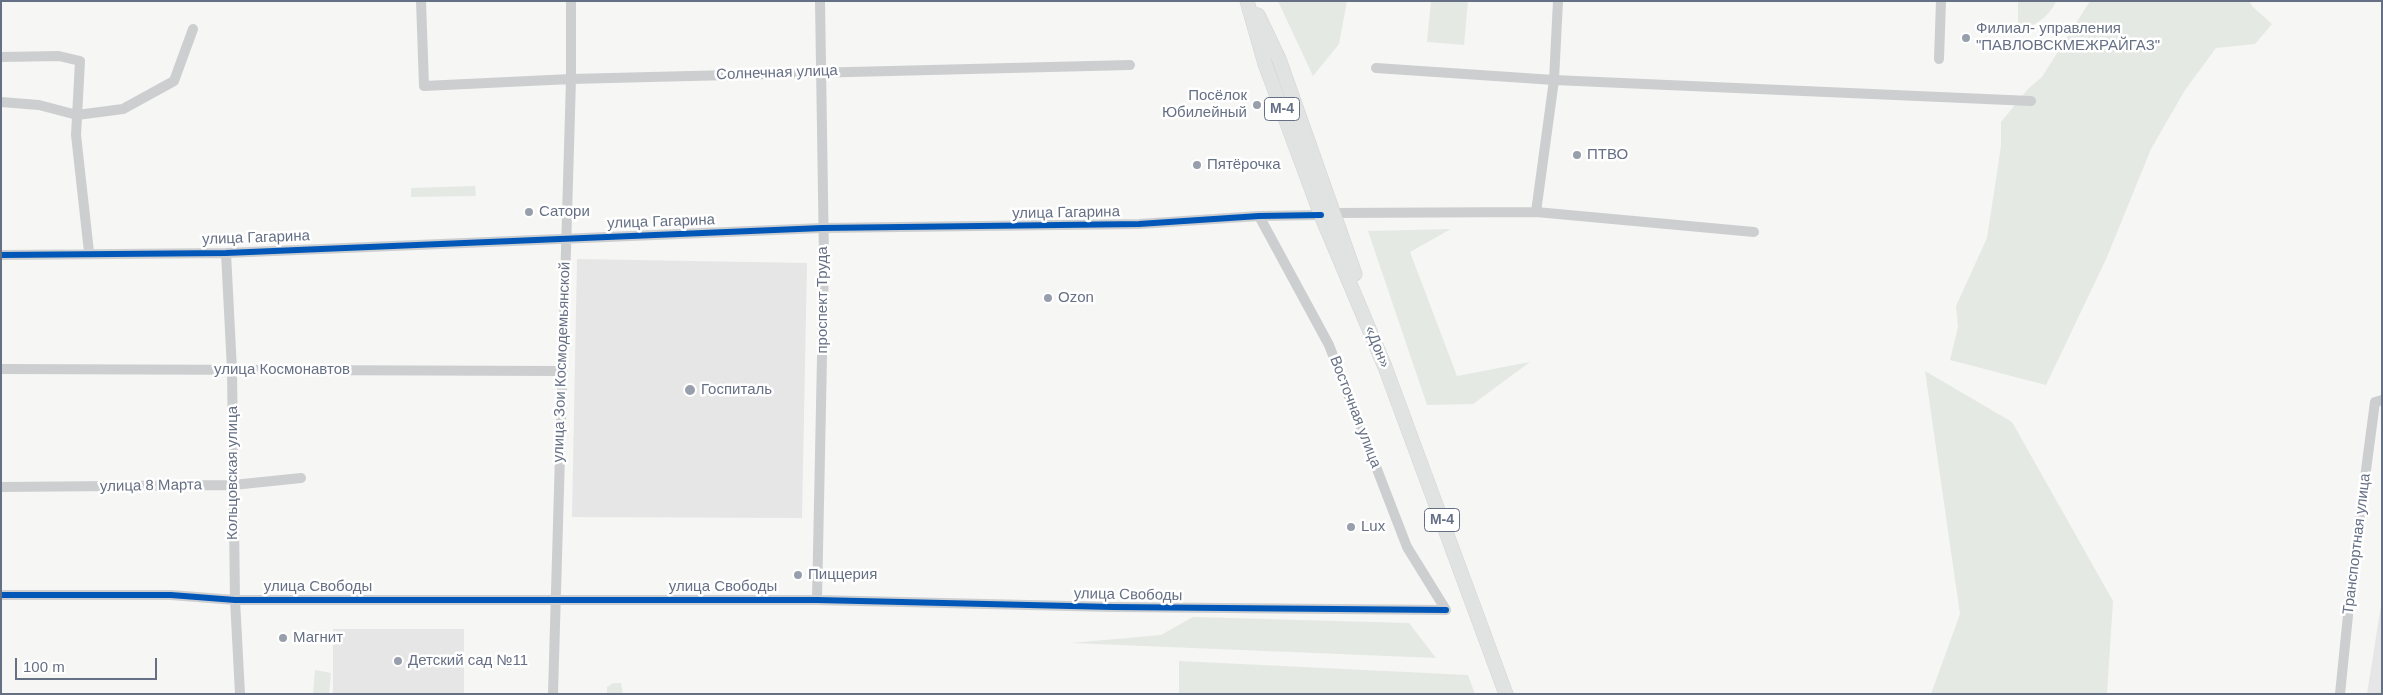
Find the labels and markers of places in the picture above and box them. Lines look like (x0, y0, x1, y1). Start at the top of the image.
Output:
place label: Филиал- управления "ПАВЛОВСКМЕЖРАЙГАЗ" (1976, 20, 2160, 55)
marker: Филиал- управления "ПАВЛОВСКМЕЖРАЙГАЗ" (1960, 32, 1972, 44)
place label: Посёлок Юбилейный (1162, 87, 1247, 122)
marker: Посёлок Юбилейный (1251, 99, 1263, 111)
place label: ПТВО (1587, 146, 1628, 164)
marker: ПТВО (1571, 149, 1583, 161)
place label: Пятёрочка (1207, 156, 1281, 174)
marker: Пятёрочка (1191, 159, 1203, 171)
place label: Сатори (539, 203, 590, 221)
marker: Сатори (523, 206, 535, 218)
place label: Ozon (1058, 289, 1094, 307)
marker: Ozon (1042, 292, 1054, 304)
place label: Госпиталь (701, 381, 772, 399)
marker: Госпиталь (683, 383, 697, 397)
place label: Lux (1361, 518, 1385, 536)
marker: Lux (1345, 521, 1357, 533)
place label: Пиццерия (808, 566, 877, 584)
marker: Пиццерия (792, 569, 804, 581)
place label: Магнит (293, 629, 343, 647)
marker: Магнит (277, 632, 289, 644)
place label: Детский сад №11 (408, 652, 528, 670)
marker: Детский сад №11 (392, 655, 404, 667)

